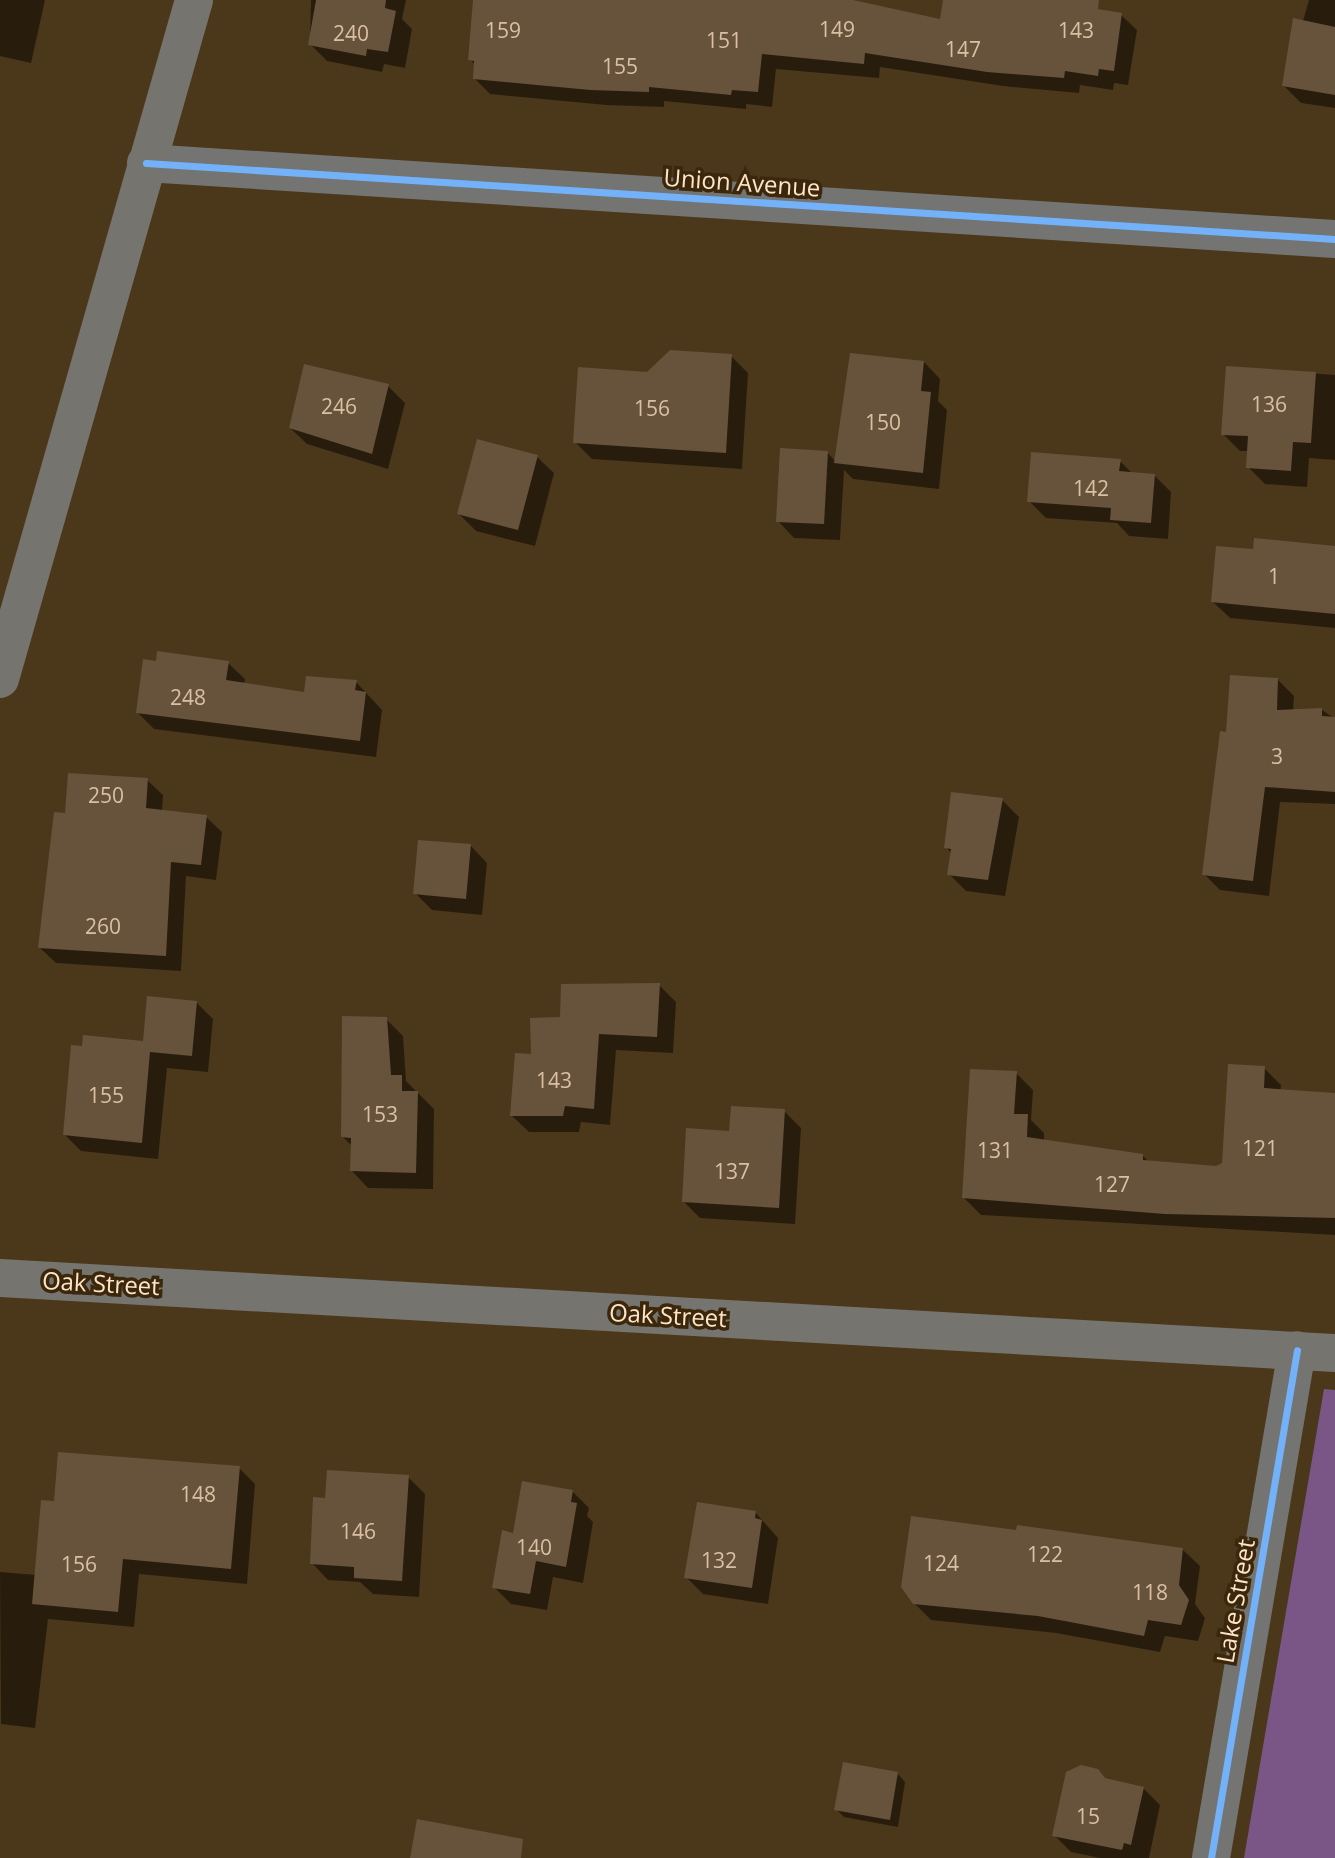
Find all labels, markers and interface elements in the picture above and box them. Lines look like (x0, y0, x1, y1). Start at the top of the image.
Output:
house number: 149 (819, 16, 855, 42)
house number: 159 (485, 17, 521, 43)
house number: 143 (1058, 17, 1094, 43)
house number: 240 (333, 20, 369, 46)
house number: 151 (706, 27, 742, 53)
house number: 147 (945, 36, 981, 62)
house number: 155 (602, 53, 638, 79)
street label: Union Avenue (663, 162, 821, 202)
house number: 136 (1251, 391, 1287, 417)
house number: 246 (321, 393, 357, 419)
house number: 156 (634, 395, 670, 421)
house number: 150 (865, 409, 901, 435)
house number: 142 (1073, 475, 1109, 501)
house number: 1 (1268, 563, 1280, 589)
house number: 248 (170, 684, 206, 710)
house number: 3 (1271, 743, 1283, 769)
house number: 250 (88, 782, 124, 808)
house number: 260 (85, 913, 121, 939)
house number: 143 (536, 1067, 572, 1093)
house number: 155 (88, 1082, 124, 1108)
house number: 153 (362, 1101, 398, 1127)
house number: 121 (1242, 1135, 1278, 1161)
house number: 131 (977, 1137, 1013, 1163)
house number: 137 (714, 1158, 750, 1184)
house number: 127 (1094, 1171, 1130, 1197)
street label: Oak Street (41, 1266, 161, 1300)
street label: Oak Street (608, 1298, 728, 1332)
house number: 148 (180, 1481, 216, 1507)
house number: 146 (340, 1518, 376, 1544)
house number: 140 (516, 1534, 552, 1560)
street label: Lake Street (1210, 1537, 1260, 1665)
house number: 122 (1027, 1541, 1063, 1567)
house number: 132 (701, 1547, 737, 1573)
house number: 124 (923, 1550, 959, 1576)
house number: 156 (61, 1551, 97, 1577)
house number: 118 (1132, 1579, 1168, 1605)
house number: 15 (1076, 1803, 1100, 1829)

